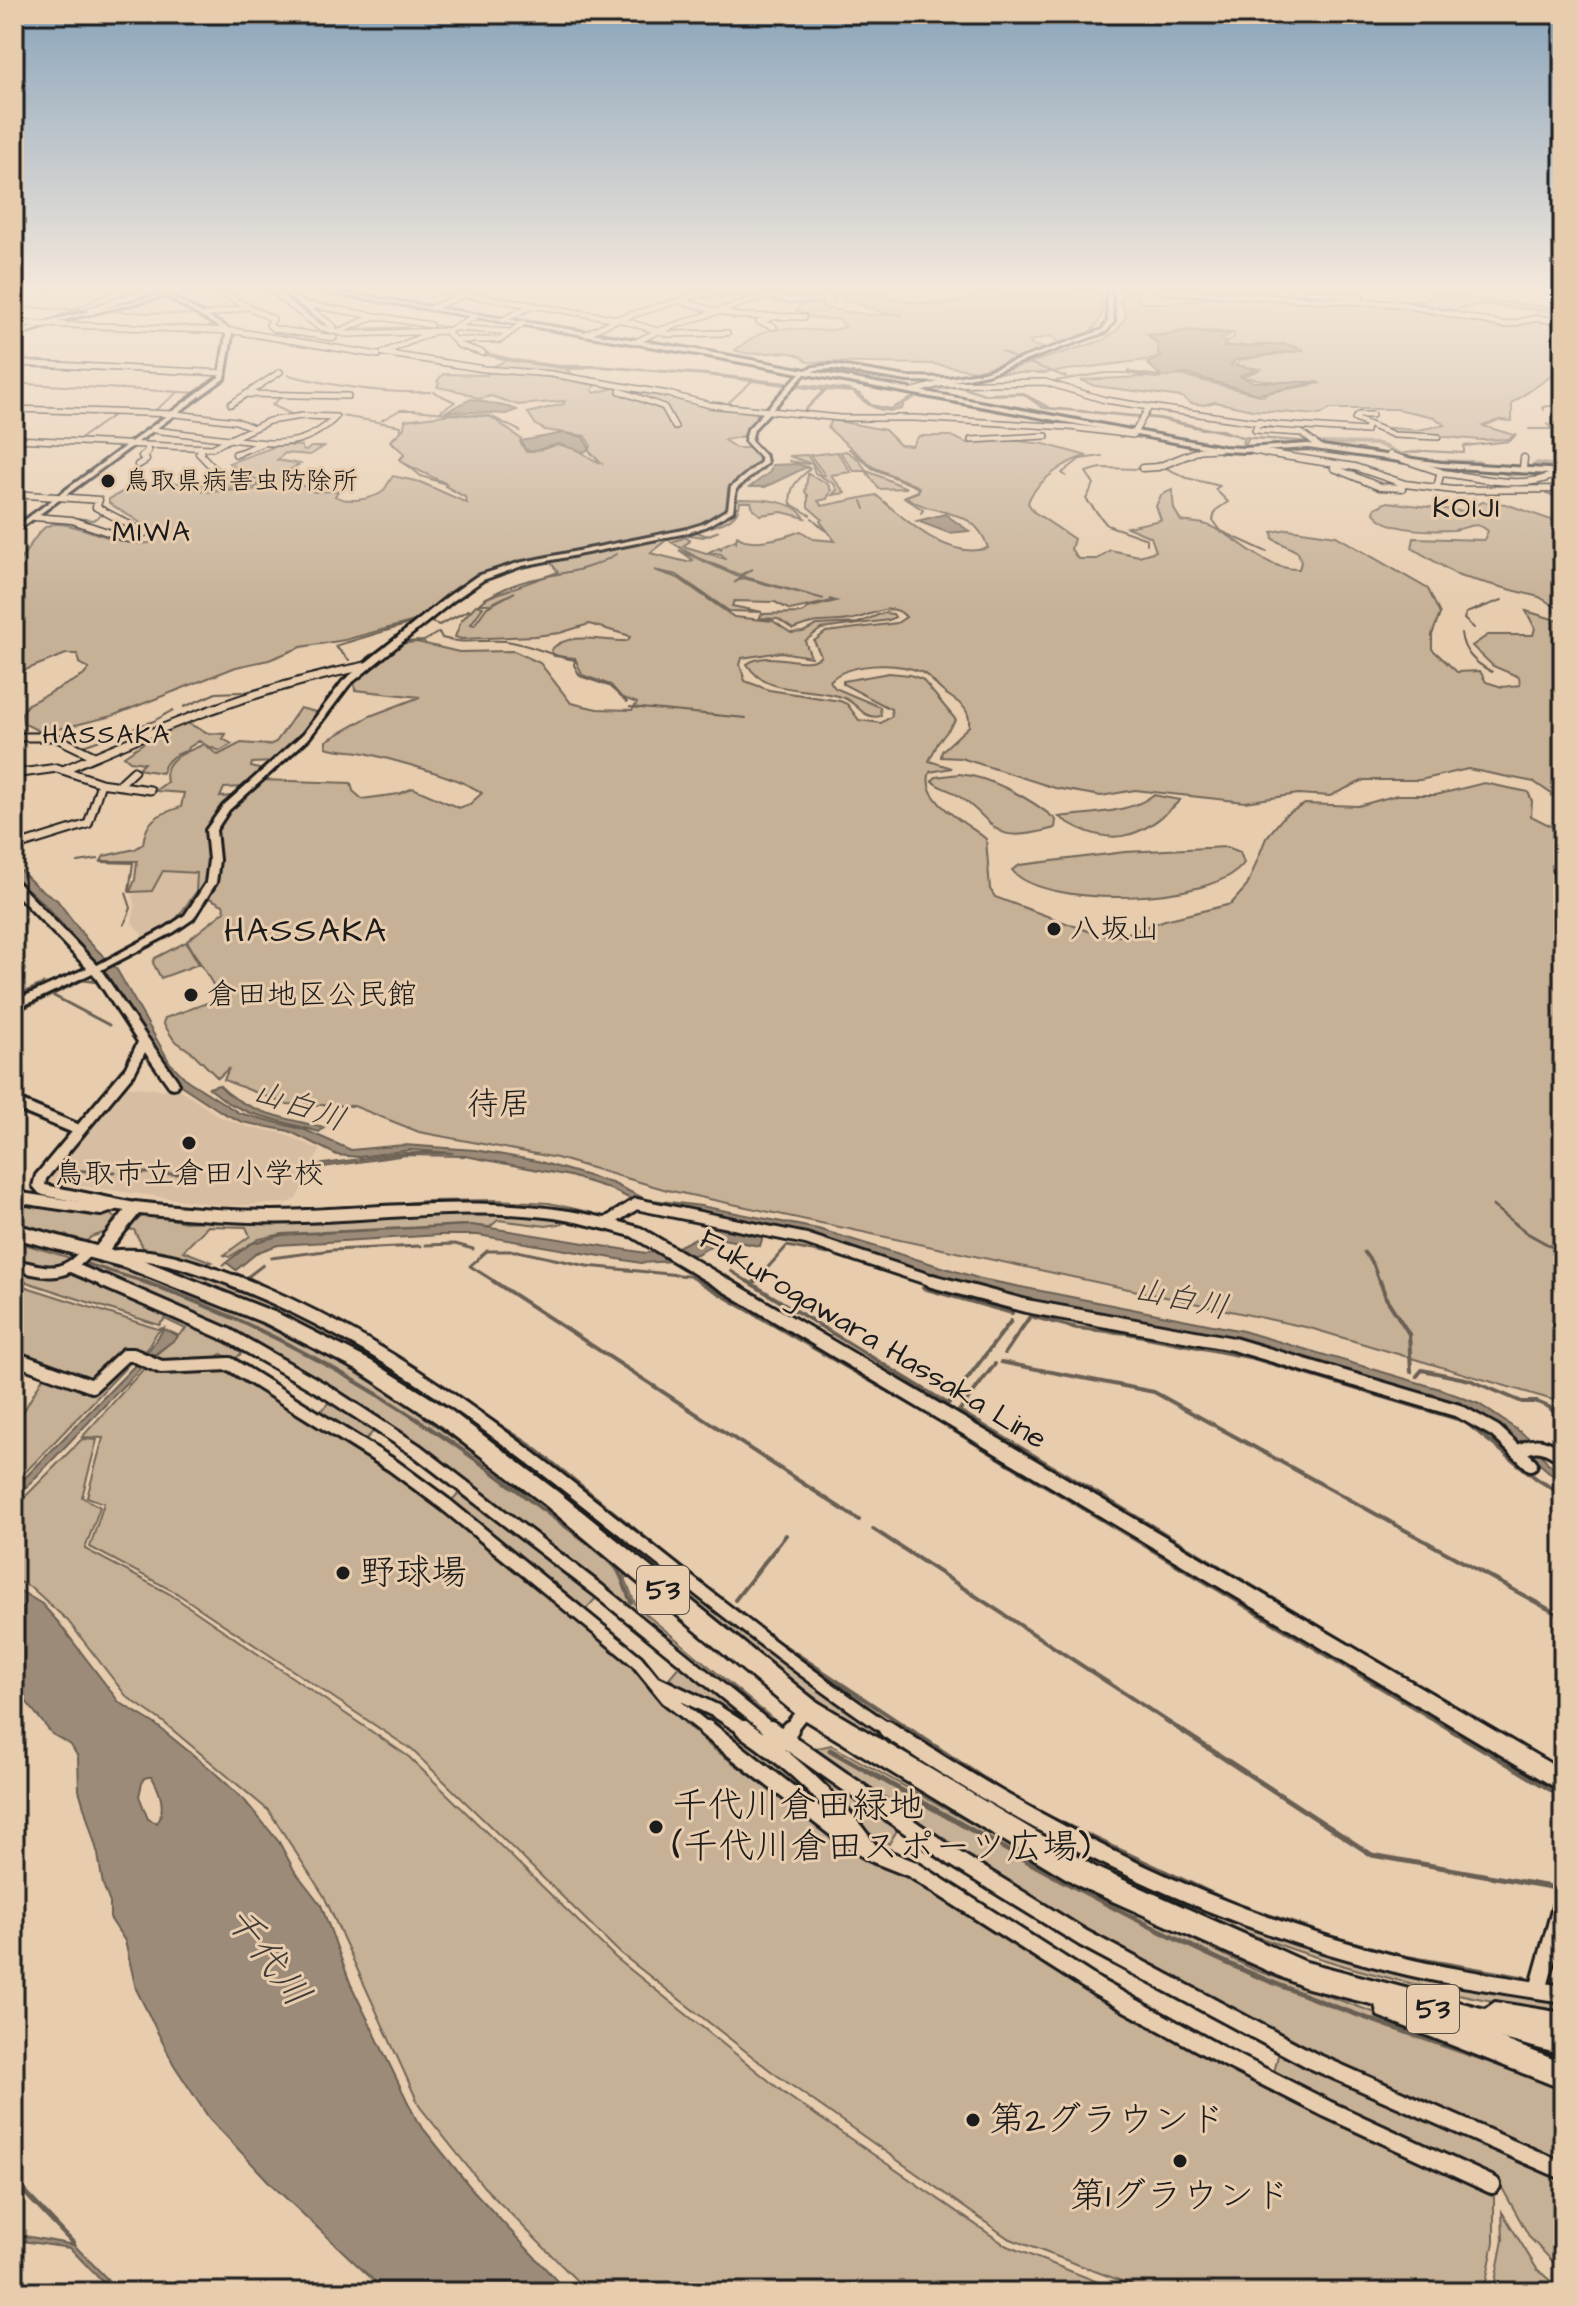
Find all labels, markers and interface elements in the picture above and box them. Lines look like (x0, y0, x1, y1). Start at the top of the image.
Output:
place label: 鳥取県病害虫防除所 (124, 463, 358, 499)
marker: 鳥取県病害虫防除所 (99, 472, 117, 490)
district label: KOIJI (1432, 489, 1502, 528)
district label: MIWA (112, 513, 192, 552)
district label: HASSAKA (43, 717, 171, 753)
district label: HASSAKA (224, 907, 388, 955)
place label: 八坂山 (1070, 908, 1160, 950)
marker: 八坂山 (1045, 920, 1063, 938)
place label: 倉田地区公民館 (207, 974, 417, 1016)
marker: 倉田地区公民館 (182, 986, 200, 1004)
water label: 山白川 (246, 1069, 352, 1143)
district label: 待居 (467, 1082, 531, 1127)
marker: 鳥取市立倉田小学校 (180, 1134, 198, 1152)
place label: 鳥取市立倉田小学校 (54, 1153, 324, 1195)
street label: Fukurogawara Hassaka Line (691, 1218, 1054, 1460)
water label: 山白川 (1129, 1267, 1233, 1331)
place label: 野球場 (359, 1548, 467, 1599)
marker: 野球場 (334, 1564, 352, 1582)
road number: 53 (637, 1566, 689, 1614)
place label: 千代川倉田緑地 (千代川倉田スポーツ広場) (672, 1781, 1091, 1873)
marker: 千代川倉田緑地 (千代川倉田スポーツ広場) (647, 1818, 665, 1836)
water label: 千代川 (212, 1896, 322, 2018)
road number: 53 (1407, 1985, 1459, 2033)
place label: 第2グラウンド (989, 2095, 1226, 2146)
marker: 第2グラウンド (964, 2111, 982, 2129)
marker: 第1グラウンド (1171, 2152, 1189, 2170)
place label: 第1グラウンド (1070, 2171, 1290, 2222)

